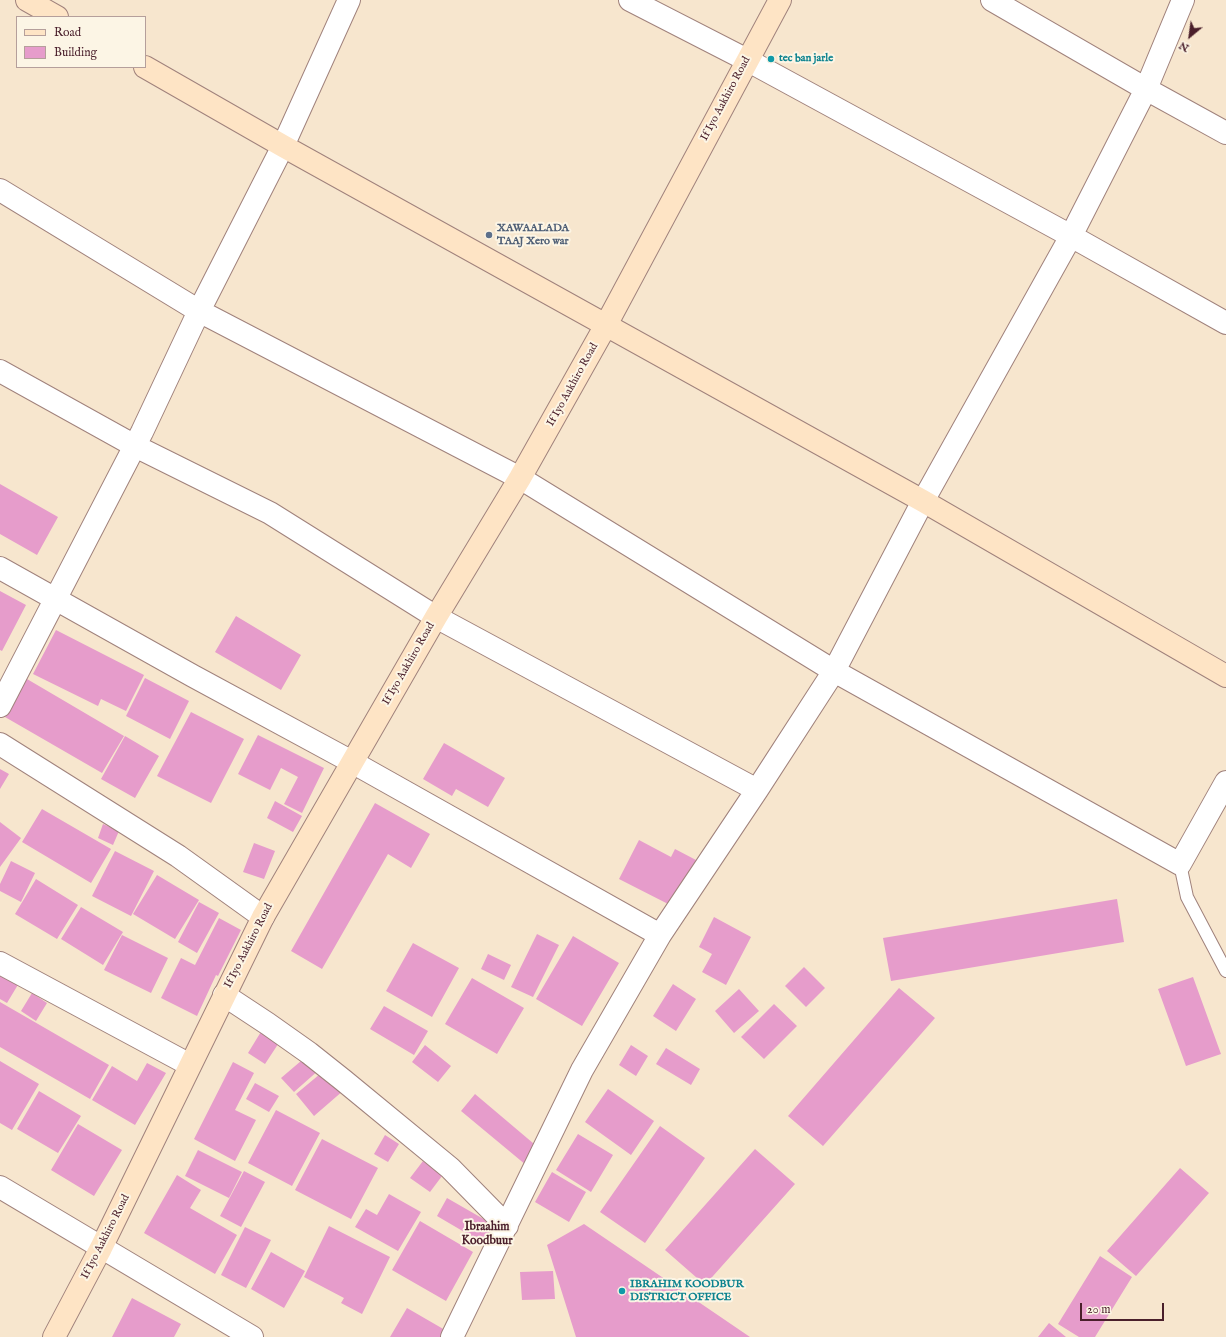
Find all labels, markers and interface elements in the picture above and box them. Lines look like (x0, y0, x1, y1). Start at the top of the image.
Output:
legend (16, 16, 146, 68)
north arrow (1170, 16, 1210, 56)
text: Road (54, 25, 81, 40)
text: N (1177, 38, 1192, 55)
text: Building (54, 45, 97, 60)
place label: tec ban jarle (779, 52, 833, 66)
marker: tec ban jarle (766, 54, 776, 64)
street label: If Iyo Aakhiro Road (698, 55, 754, 143)
place label: XAWAALADA TAAJ Xero war (497, 222, 569, 248)
marker: XAWAALADA TAAJ Xero war (484, 230, 494, 240)
street label: If Iyo Aakhiro Road (545, 341, 601, 429)
street label: If Iyo Aakhiro Road (380, 620, 438, 708)
street label: If Iyo Aakhiro Road (222, 901, 276, 991)
street label: If Iyo Aakhiro Road (79, 1192, 133, 1282)
district label: Ibraahim Koodbuur (461, 1221, 513, 1249)
place label: IBRAHIM KOODBUR DISTRICT OFFICE (630, 1278, 744, 1304)
marker: IBRAHIM KOODBUR DISTRICT OFFICE (617, 1286, 627, 1296)
scale bar (1082, 1295, 1166, 1321)
text: 20 m (1087, 1302, 1110, 1317)

